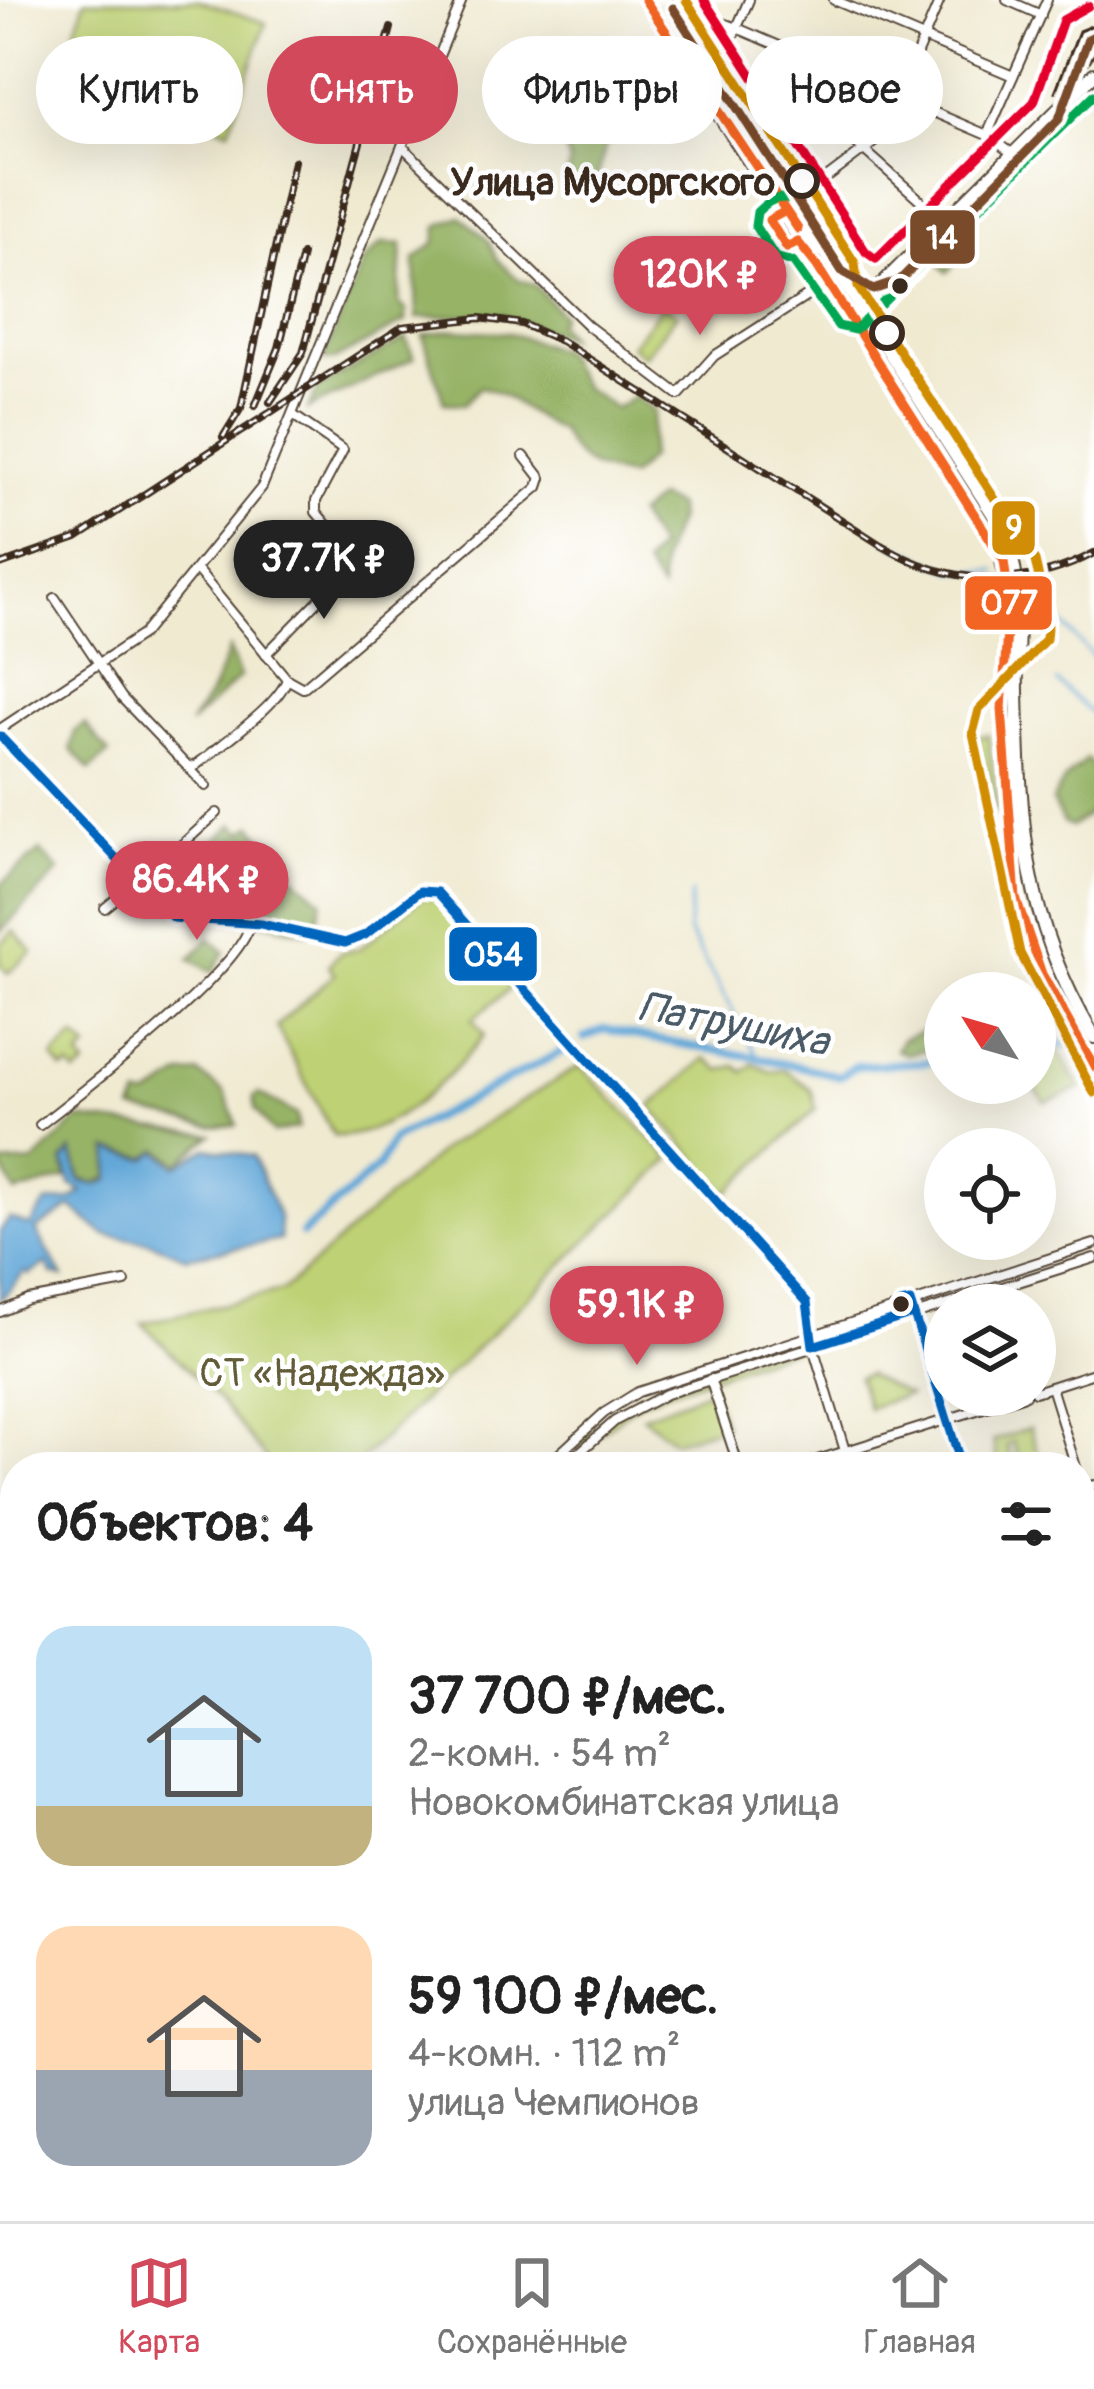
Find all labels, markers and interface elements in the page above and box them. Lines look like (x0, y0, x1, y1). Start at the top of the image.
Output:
chip: Купить (36, 36, 243, 144)
chip: Снять (267, 36, 458, 144)
chip: Фильтры (482, 36, 722, 144)
chip: Новое (746, 36, 943, 144)
place label: Улица Мусоргского (450, 158, 775, 207)
marker: Улица Мусоргского (786, 165, 818, 197)
line badge: 14 (908, 208, 977, 266)
text: 14 (926, 218, 958, 259)
pin: 120K ₽ (602, 236, 798, 338)
text: 120K ₽ (640, 250, 760, 299)
unlabelled marker (889, 275, 911, 297)
unlabelled marker (871, 317, 903, 349)
line badge: 9 (990, 499, 1037, 557)
text: 9 (1006, 508, 1023, 549)
pin: 37.7K ₽ (213, 520, 435, 622)
text: 37.7K ₽ (261, 534, 387, 583)
line badge: 077 (963, 574, 1054, 632)
text: 077 (980, 583, 1038, 624)
pin: 86.4K ₽ (86, 841, 308, 943)
text: 86.4K ₽ (133, 855, 261, 904)
line badge: 054 (447, 925, 539, 983)
text: 054 (463, 935, 523, 976)
north arrow (924, 972, 1056, 1104)
map controls (924, 972, 1056, 1416)
water label: Патрушиха (634, 981, 835, 1069)
button: locate (924, 1128, 1056, 1260)
pin: 59.1K ₽ (526, 1266, 748, 1368)
text: 59.1K ₽ (577, 1280, 697, 1329)
button: layers (924, 1284, 1056, 1416)
unlabelled marker (890, 1293, 912, 1315)
park label: СТ «Надежда» (199, 1349, 445, 1398)
icon: filters (993, 1491, 1059, 1557)
text: Объектов: 4 (36, 1492, 313, 1556)
text: 37 700 ₽/мес. (408, 1665, 727, 1729)
icon: home (132, 1674, 276, 1818)
text: 2-комн. · 54 m² (408, 1729, 671, 1778)
text: Новокомбинатская улица (408, 1778, 839, 1827)
text: 59 100 ₽/мес. (408, 1965, 718, 2029)
icon: home (132, 1974, 276, 2118)
text: 4-комн. · 112 m² (408, 2029, 680, 2078)
text: улица Чемпионов (408, 2078, 700, 2127)
tab: Карта (118, 2250, 200, 2363)
tab: Сохранённые (437, 2250, 627, 2363)
tab: Главная (864, 2250, 976, 2363)

